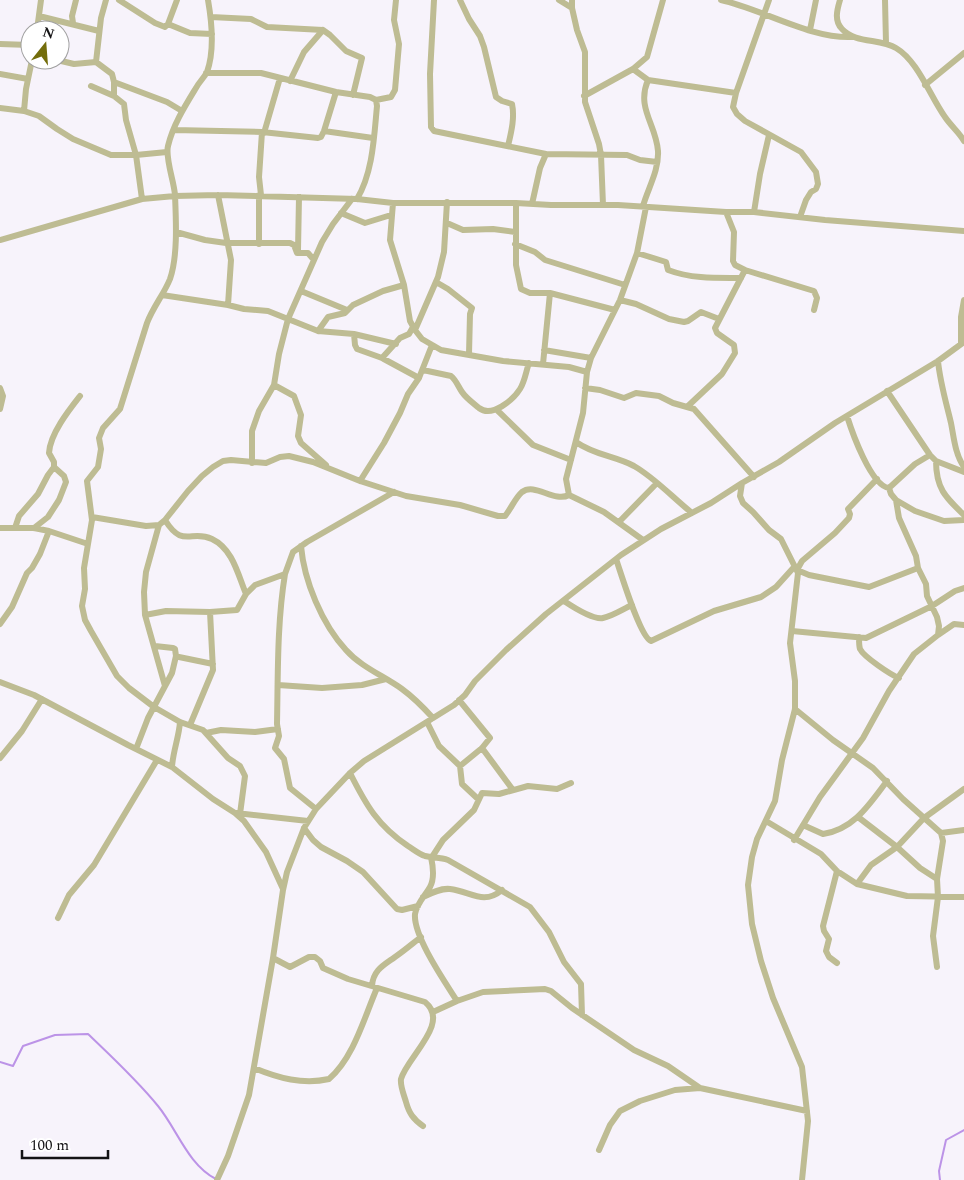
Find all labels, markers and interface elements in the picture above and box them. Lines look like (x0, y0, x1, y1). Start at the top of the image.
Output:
north arrow (20, 20, 70, 70)
text: N (40, 21, 57, 45)
scale bar (22, 1128, 109, 1160)
text: 100 m (30, 1134, 69, 1157)

